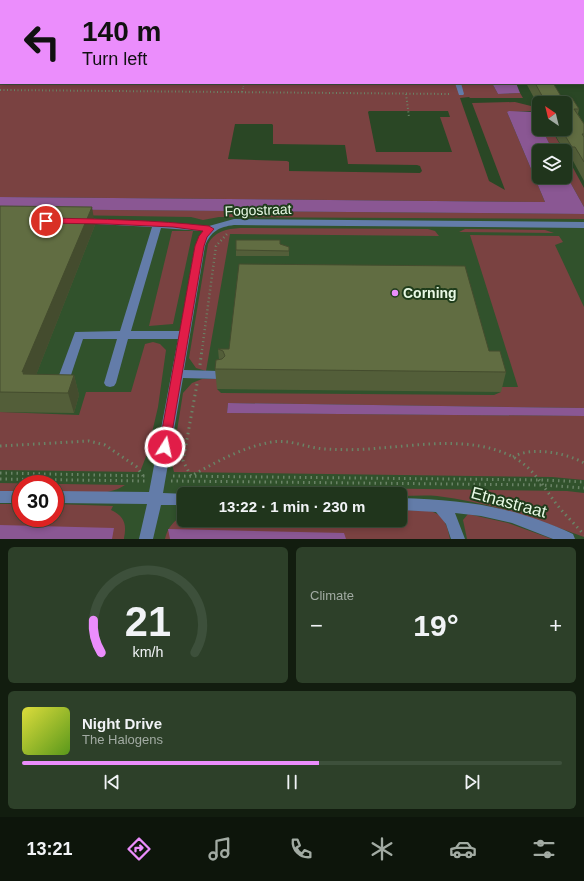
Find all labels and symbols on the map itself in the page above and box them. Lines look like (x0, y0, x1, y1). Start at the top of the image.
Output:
north arrow (532, 96, 572, 136)
street label: Fogostraat (224, 201, 292, 219)
pin (29, 204, 63, 238)
place label: Corning (403, 285, 457, 301)
marker: Corning (390, 288, 400, 298)
position arrow (144, 426, 186, 468)
speed limit sign: 30 (12, 475, 64, 527)
street label: Etnastraat (469, 483, 549, 522)

